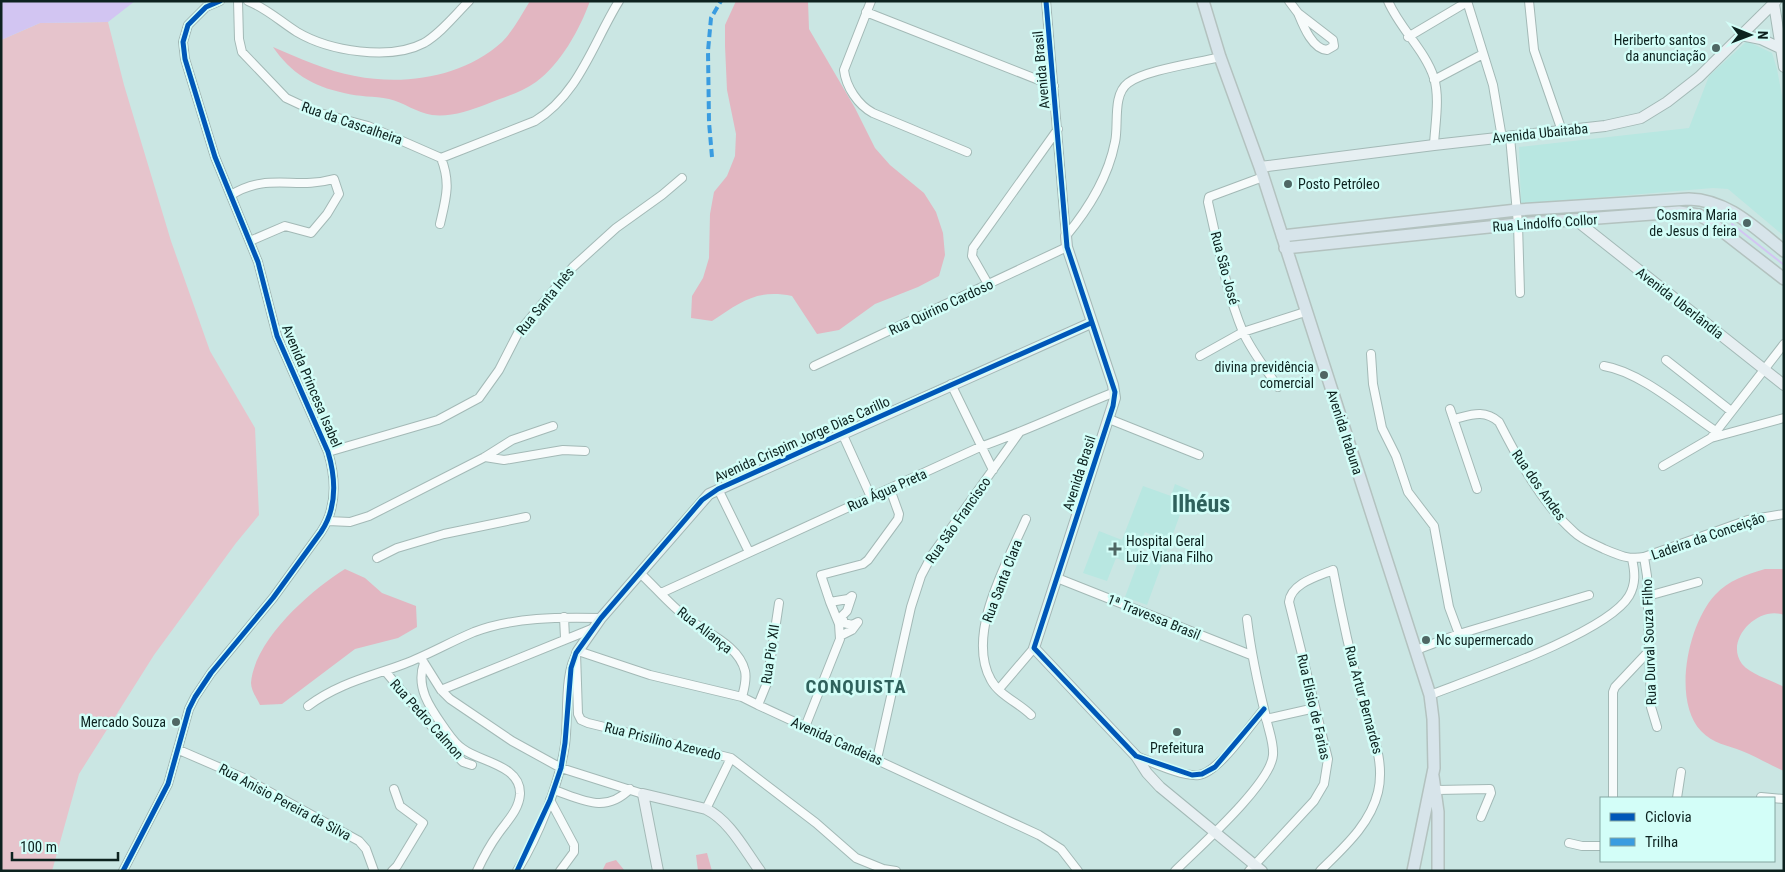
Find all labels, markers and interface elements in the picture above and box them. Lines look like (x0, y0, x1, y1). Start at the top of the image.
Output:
north arrow (1725, 10, 1775, 60)
street label: Avenida Brasil (1030, 30, 1052, 110)
text: N (1755, 31, 1771, 40)
place label: Heriberto santos da anunciação (1614, 32, 1706, 64)
marker: Heriberto santos da anunciação (1710, 42, 1722, 54)
street label: Rua da Cascalheira (299, 98, 405, 148)
street label: Avenida Ubaitaba (1491, 120, 1589, 146)
place label: Posto Petróleo (1298, 176, 1380, 192)
marker: Posto Petróleo (1282, 178, 1294, 190)
place label: Cosmira Maria de Jesus d feira (1649, 207, 1737, 239)
street label: Rua Lindolfo Collor (1492, 211, 1598, 235)
marker: Cosmira Maria de Jesus d feira (1741, 217, 1753, 229)
street label: Rua São José (1208, 230, 1243, 307)
street label: Rua Santa Inês (513, 264, 577, 338)
street label: Avenida Uberlândia (1633, 264, 1727, 342)
street label: Rua Quirino Cardoso (886, 276, 996, 338)
street label: Avenida Princesa Isabel (279, 322, 345, 450)
place label: divina previdência comercial (1215, 359, 1314, 391)
marker: divina previdência comercial (1318, 369, 1330, 381)
street label: Avenida Itabuna (1324, 387, 1366, 477)
street label: Avenida Crispim Jorge Dias Carillo (712, 393, 892, 485)
street label: Avenida Brasil (1059, 433, 1099, 513)
street label: Rua dos Andes (1509, 447, 1569, 523)
street label: Rua Água Preta (844, 464, 929, 515)
street label: Rua São Francisco (922, 474, 994, 566)
district label: Ilhéus (1172, 490, 1230, 518)
street label: Ladeira da Conceição (1649, 509, 1767, 563)
place label: Hospital Geral Luiz Viana Filho (1126, 533, 1213, 565)
street label: Rua Santa Clara (979, 537, 1025, 625)
marker: Hospital Geral Luiz Viana Filho (1108, 542, 1122, 556)
street label: Rua Durval Souza Filho (1639, 579, 1659, 705)
street label: 1ª Travessa Brasil (1105, 591, 1203, 643)
street label: Rua Aliança (674, 604, 736, 656)
street label: Rua Pio XII (758, 623, 782, 685)
place label: Nc supermercado (1436, 632, 1534, 648)
marker: Nc supermercado (1420, 634, 1432, 646)
street label: Rua Artur Bernardes (1342, 644, 1386, 756)
street label: Rua Elisio de Farias (1294, 653, 1334, 761)
district label: CONQUISTA (805, 675, 907, 698)
street label: Rua Pedro Calmon (387, 676, 467, 762)
place label: Mercado Souza (80, 714, 166, 730)
street label: Avenida Candeias (789, 714, 885, 768)
marker: Mercado Souza (170, 716, 182, 728)
street label: Rua Prisilino Azevedo (603, 719, 723, 763)
marker: Prefeitura (1171, 726, 1183, 738)
place label: Prefeitura (1150, 740, 1204, 756)
street label: Rua Anisio Pereira da Silva (216, 760, 354, 844)
legend (1600, 797, 1775, 862)
text: Ciclovia (1645, 808, 1692, 826)
scale bar (12, 830, 119, 862)
text: Trilha (1645, 833, 1678, 851)
text: 100 m (20, 838, 57, 856)

